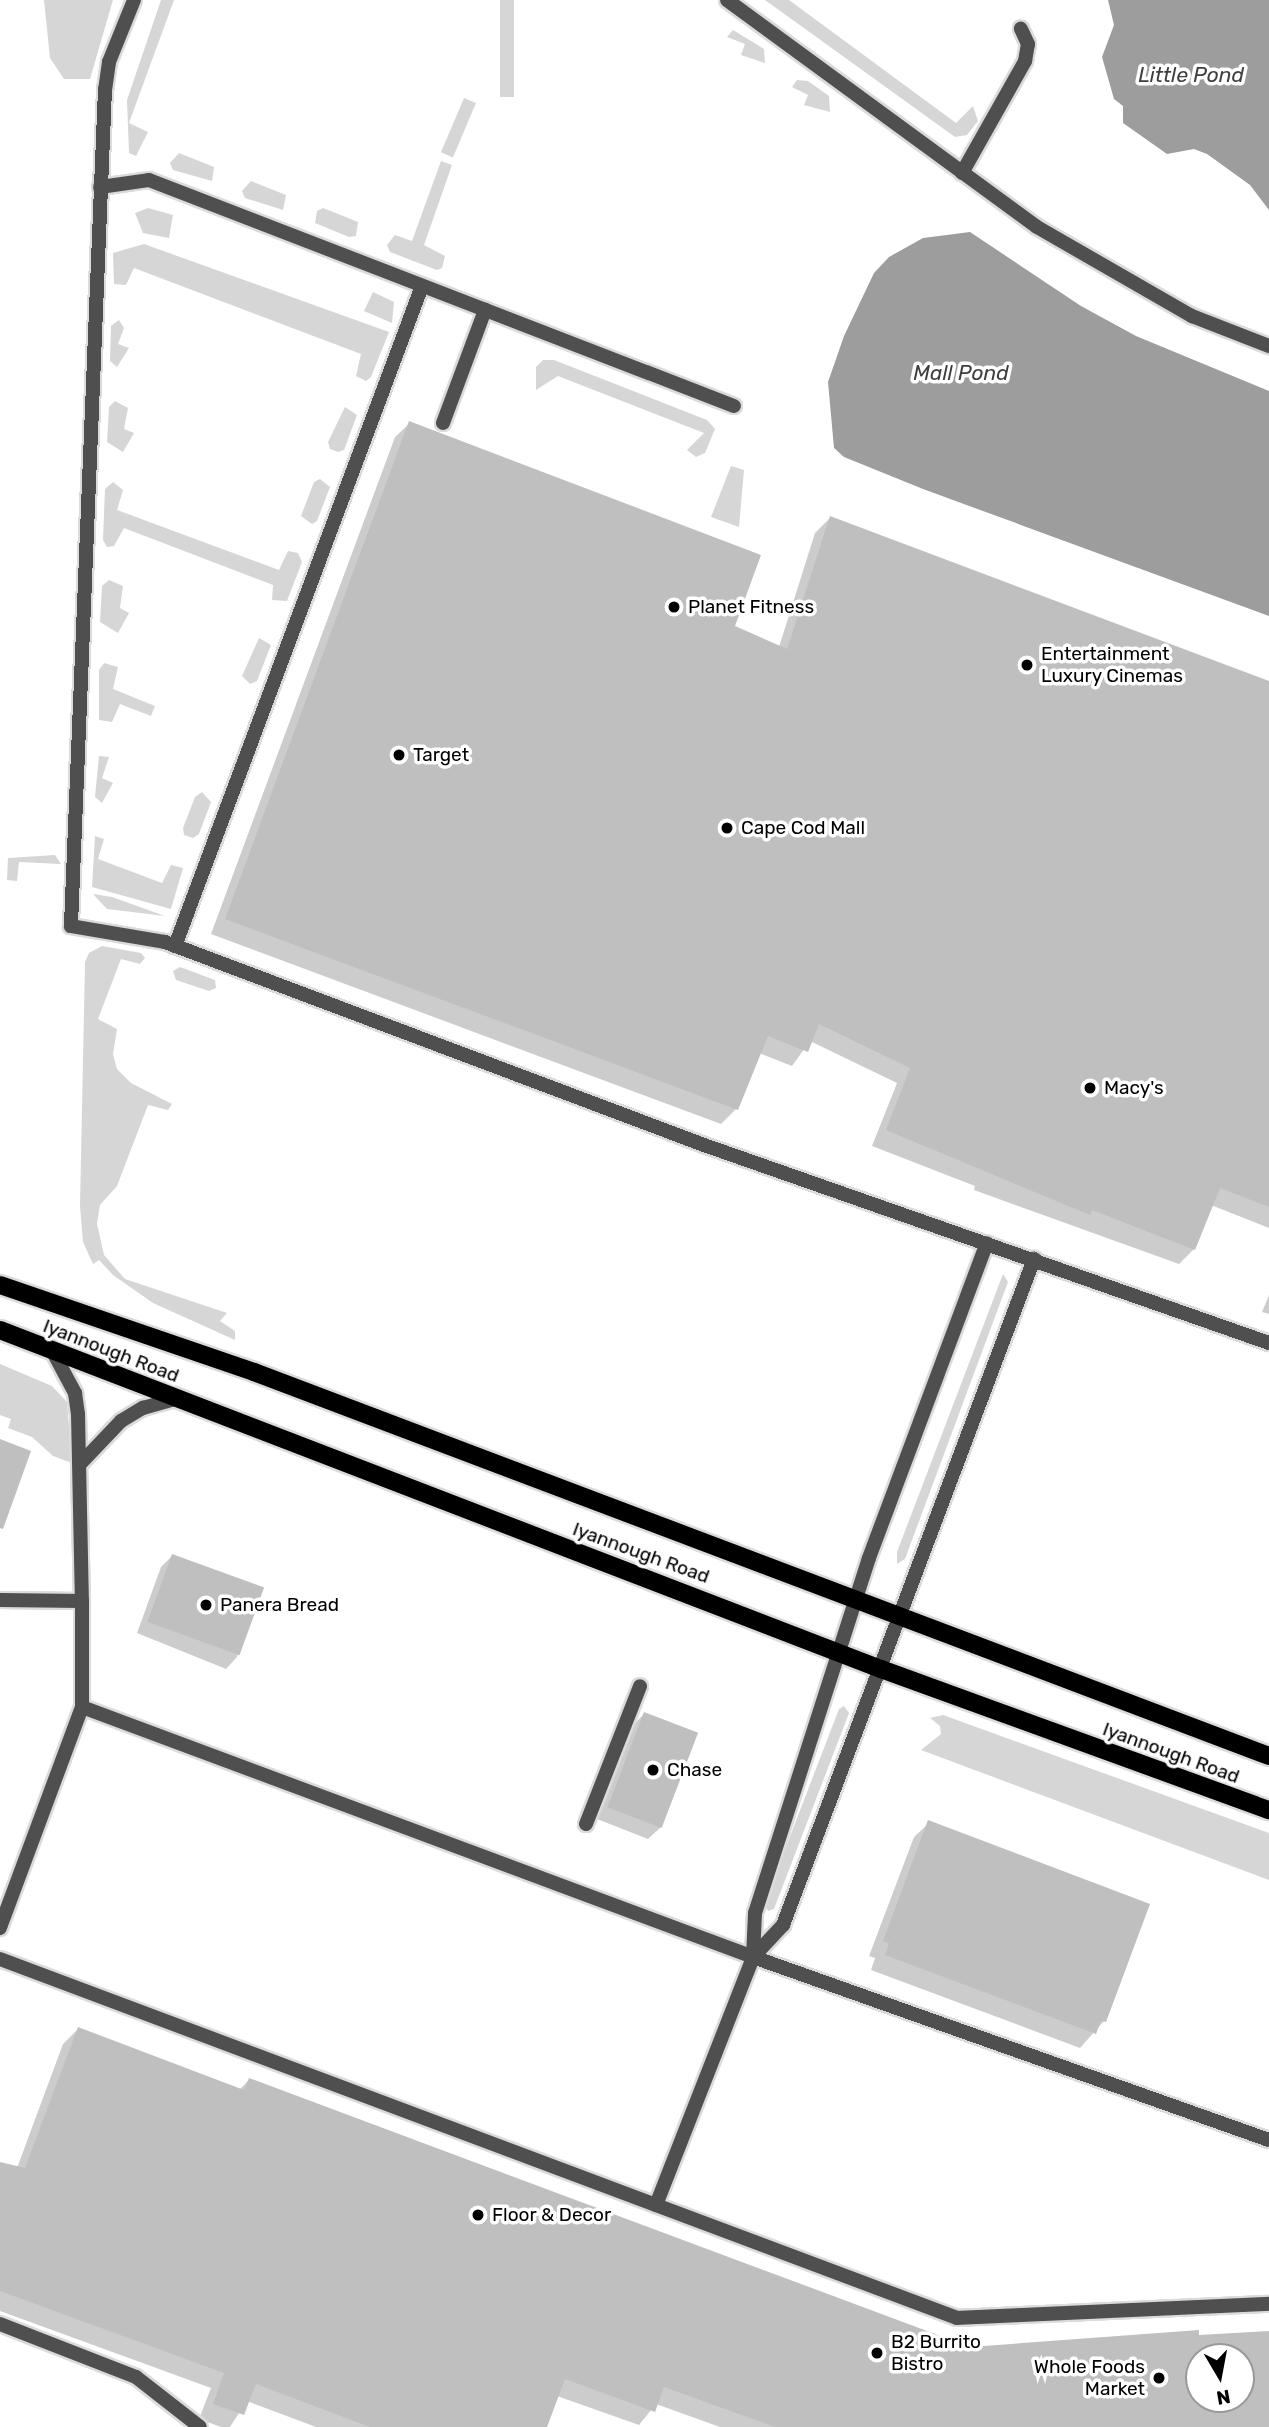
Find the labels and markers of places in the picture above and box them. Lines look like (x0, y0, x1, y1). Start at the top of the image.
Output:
place label: Planet Fitness (688, 596, 814, 618)
marker: Planet Fitness (666, 599, 682, 615)
place label: Entertainment Luxury Cinemas (1041, 643, 1183, 687)
marker: Entertainment Luxury Cinemas (1019, 657, 1035, 673)
place label: Target (413, 744, 469, 766)
marker: Target (391, 747, 407, 763)
place label: Cape Cod Mall (741, 817, 865, 839)
marker: Cape Cod Mall (719, 820, 735, 836)
place label: Macy's (1104, 1077, 1164, 1099)
marker: Macy's (1082, 1080, 1098, 1096)
place label: Panera Bread (220, 1594, 339, 1616)
marker: Panera Bread (198, 1597, 214, 1613)
place label: Chase (667, 1759, 722, 1781)
marker: Chase (645, 1762, 661, 1778)
place label: Floor & Decor (492, 2204, 612, 2226)
marker: Floor & Decor (470, 2207, 486, 2223)
place label: B2 Burrito Bistro (891, 2331, 981, 2375)
marker: B2 Burrito Bistro (869, 2345, 885, 2361)
place label: Whole Foods Market (1034, 2356, 1145, 2400)
marker: Whole Foods Market (1151, 2370, 1167, 2386)

